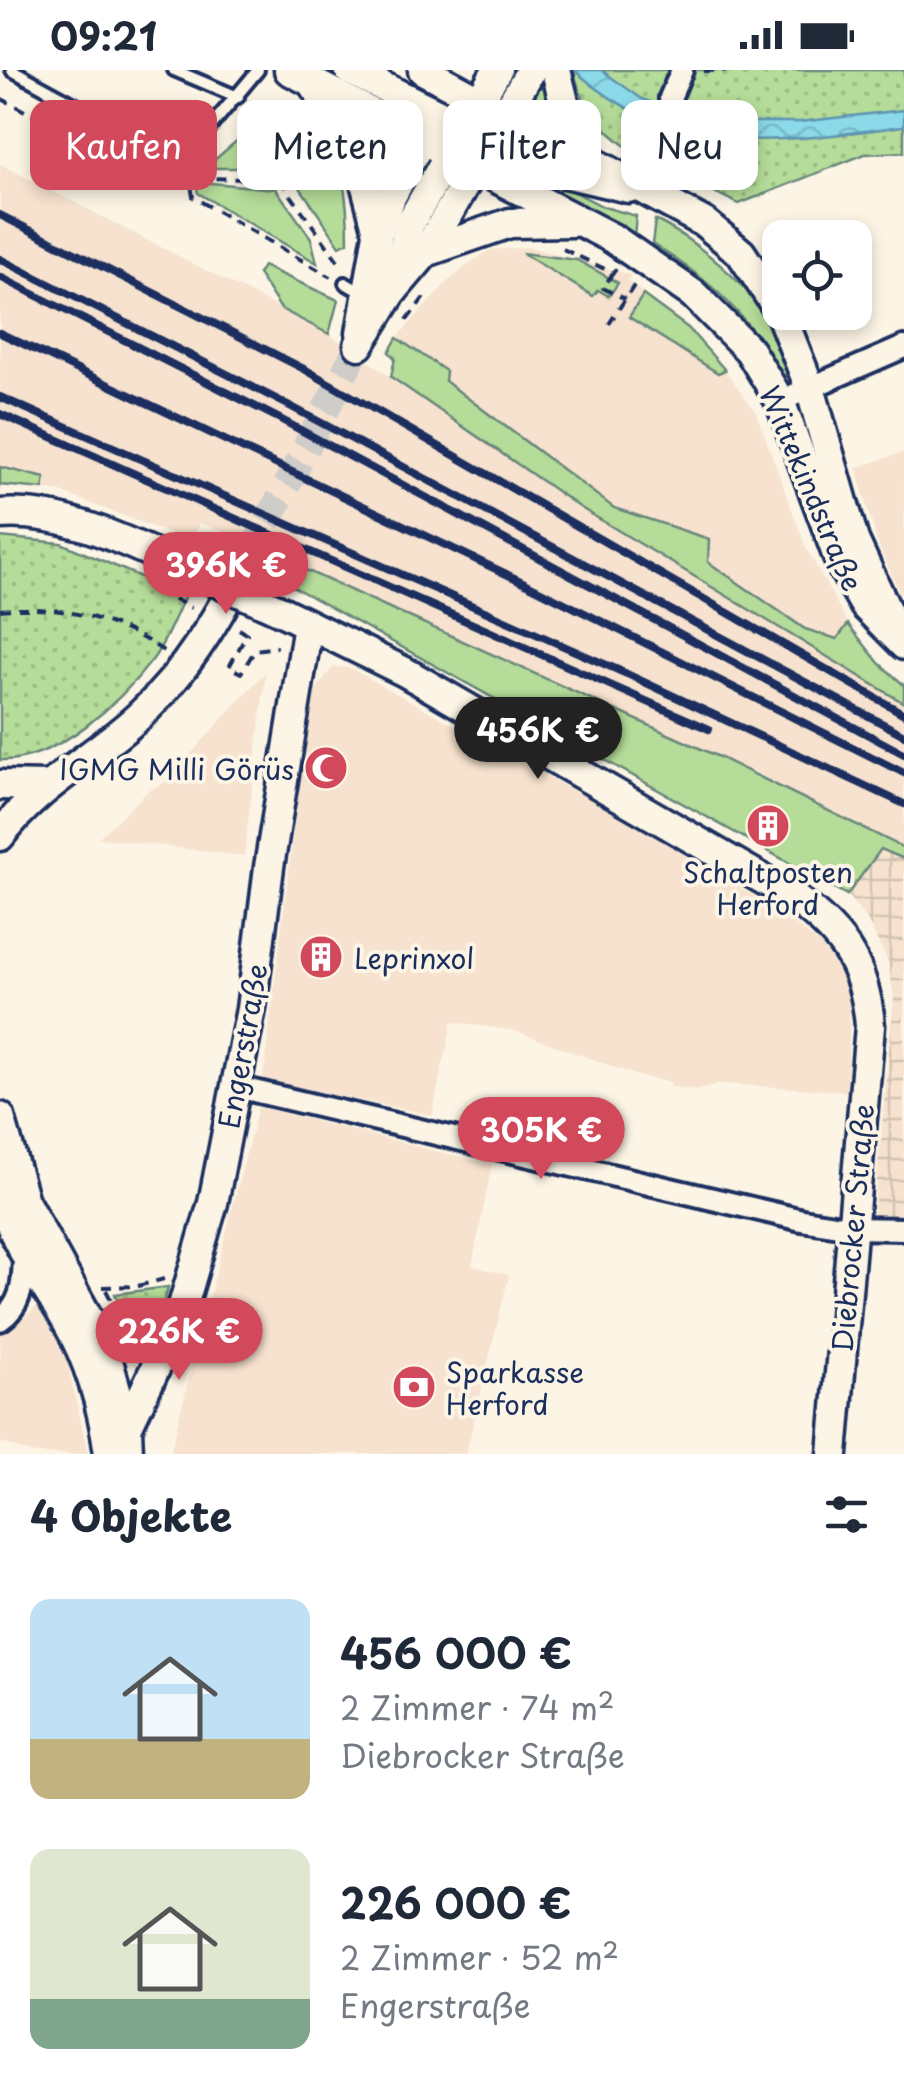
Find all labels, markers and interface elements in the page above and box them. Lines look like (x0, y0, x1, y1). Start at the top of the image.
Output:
text: 09:21 (50, 7, 157, 64)
chip: Kaufen (30, 100, 217, 190)
chip: Mieten (237, 100, 423, 190)
chip: Filter (443, 100, 601, 190)
chip: Neu (621, 100, 758, 190)
map controls (762, 220, 872, 330)
button: locate (762, 220, 872, 330)
street label: Wittekindstraße (749, 378, 875, 598)
pin: 396K € (145, 532, 307, 617)
text: 396K € (165, 540, 287, 588)
pin: 456K € (457, 697, 619, 782)
text: 456K € (476, 705, 600, 753)
mosque icon: IGMG Milli Görüs (303, 745, 349, 791)
place label: IGMG Milli Görüs (59, 747, 294, 790)
building icon: Schaltposten Herford (745, 803, 791, 849)
place label: Schaltposten Herford (683, 850, 853, 925)
building icon: Leprinxol (298, 934, 344, 980)
place label: Leprinxol (354, 936, 474, 979)
street label: Engerstraße (206, 960, 278, 1132)
pin: 305K € (460, 1097, 622, 1182)
street label: Diebrocker Straße (820, 1102, 884, 1354)
text: 305K € (480, 1105, 602, 1153)
pin: 226K € (98, 1298, 260, 1383)
text: 226K € (118, 1306, 240, 1354)
place label: Sparkasse Herford (446, 1350, 584, 1425)
bank icon: Sparkasse Herford (391, 1364, 437, 1410)
text: 4 Objekte (30, 1483, 232, 1546)
icon: filters (819, 1487, 874, 1542)
text: 456 000 € (340, 1620, 572, 1683)
icon: home (110, 1639, 230, 1759)
text: 2 Zimmer · 74 m² (340, 1683, 614, 1731)
text: Diebrocker Straße (340, 1731, 625, 1779)
text: 226 000 € (340, 1870, 571, 1933)
icon: home (110, 1889, 230, 2009)
text: 2 Zimmer · 52 m² (340, 1933, 619, 1981)
text: Engerstraße (340, 1981, 530, 2029)

